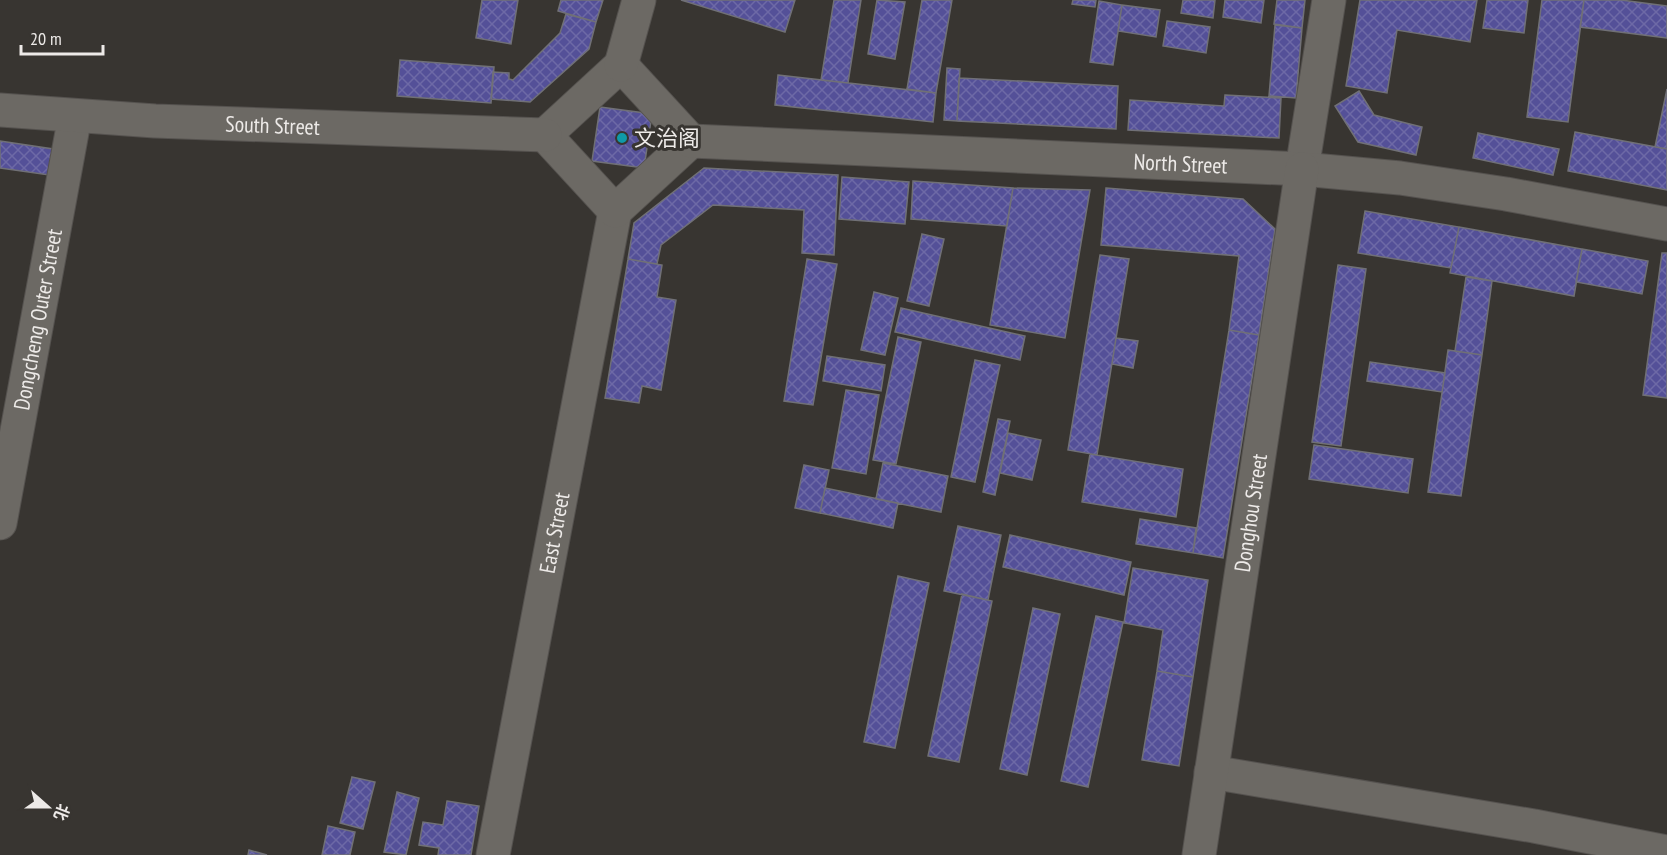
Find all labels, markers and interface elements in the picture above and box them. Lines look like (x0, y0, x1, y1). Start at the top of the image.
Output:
scale bar (21, 18, 104, 56)
text: 20 m (30, 27, 62, 50)
street label: South Street (225, 110, 320, 141)
place label: 文治阁 (634, 124, 700, 152)
marker: 文治阁 (615, 131, 629, 145)
street label: North Street (1133, 147, 1228, 180)
street label: Dongcheng Outer Street (7, 227, 68, 412)
street label: Donghou Street (1228, 452, 1273, 574)
street label: East Street (533, 490, 575, 576)
north arrow (18, 777, 78, 837)
text: 北 (50, 801, 74, 823)

